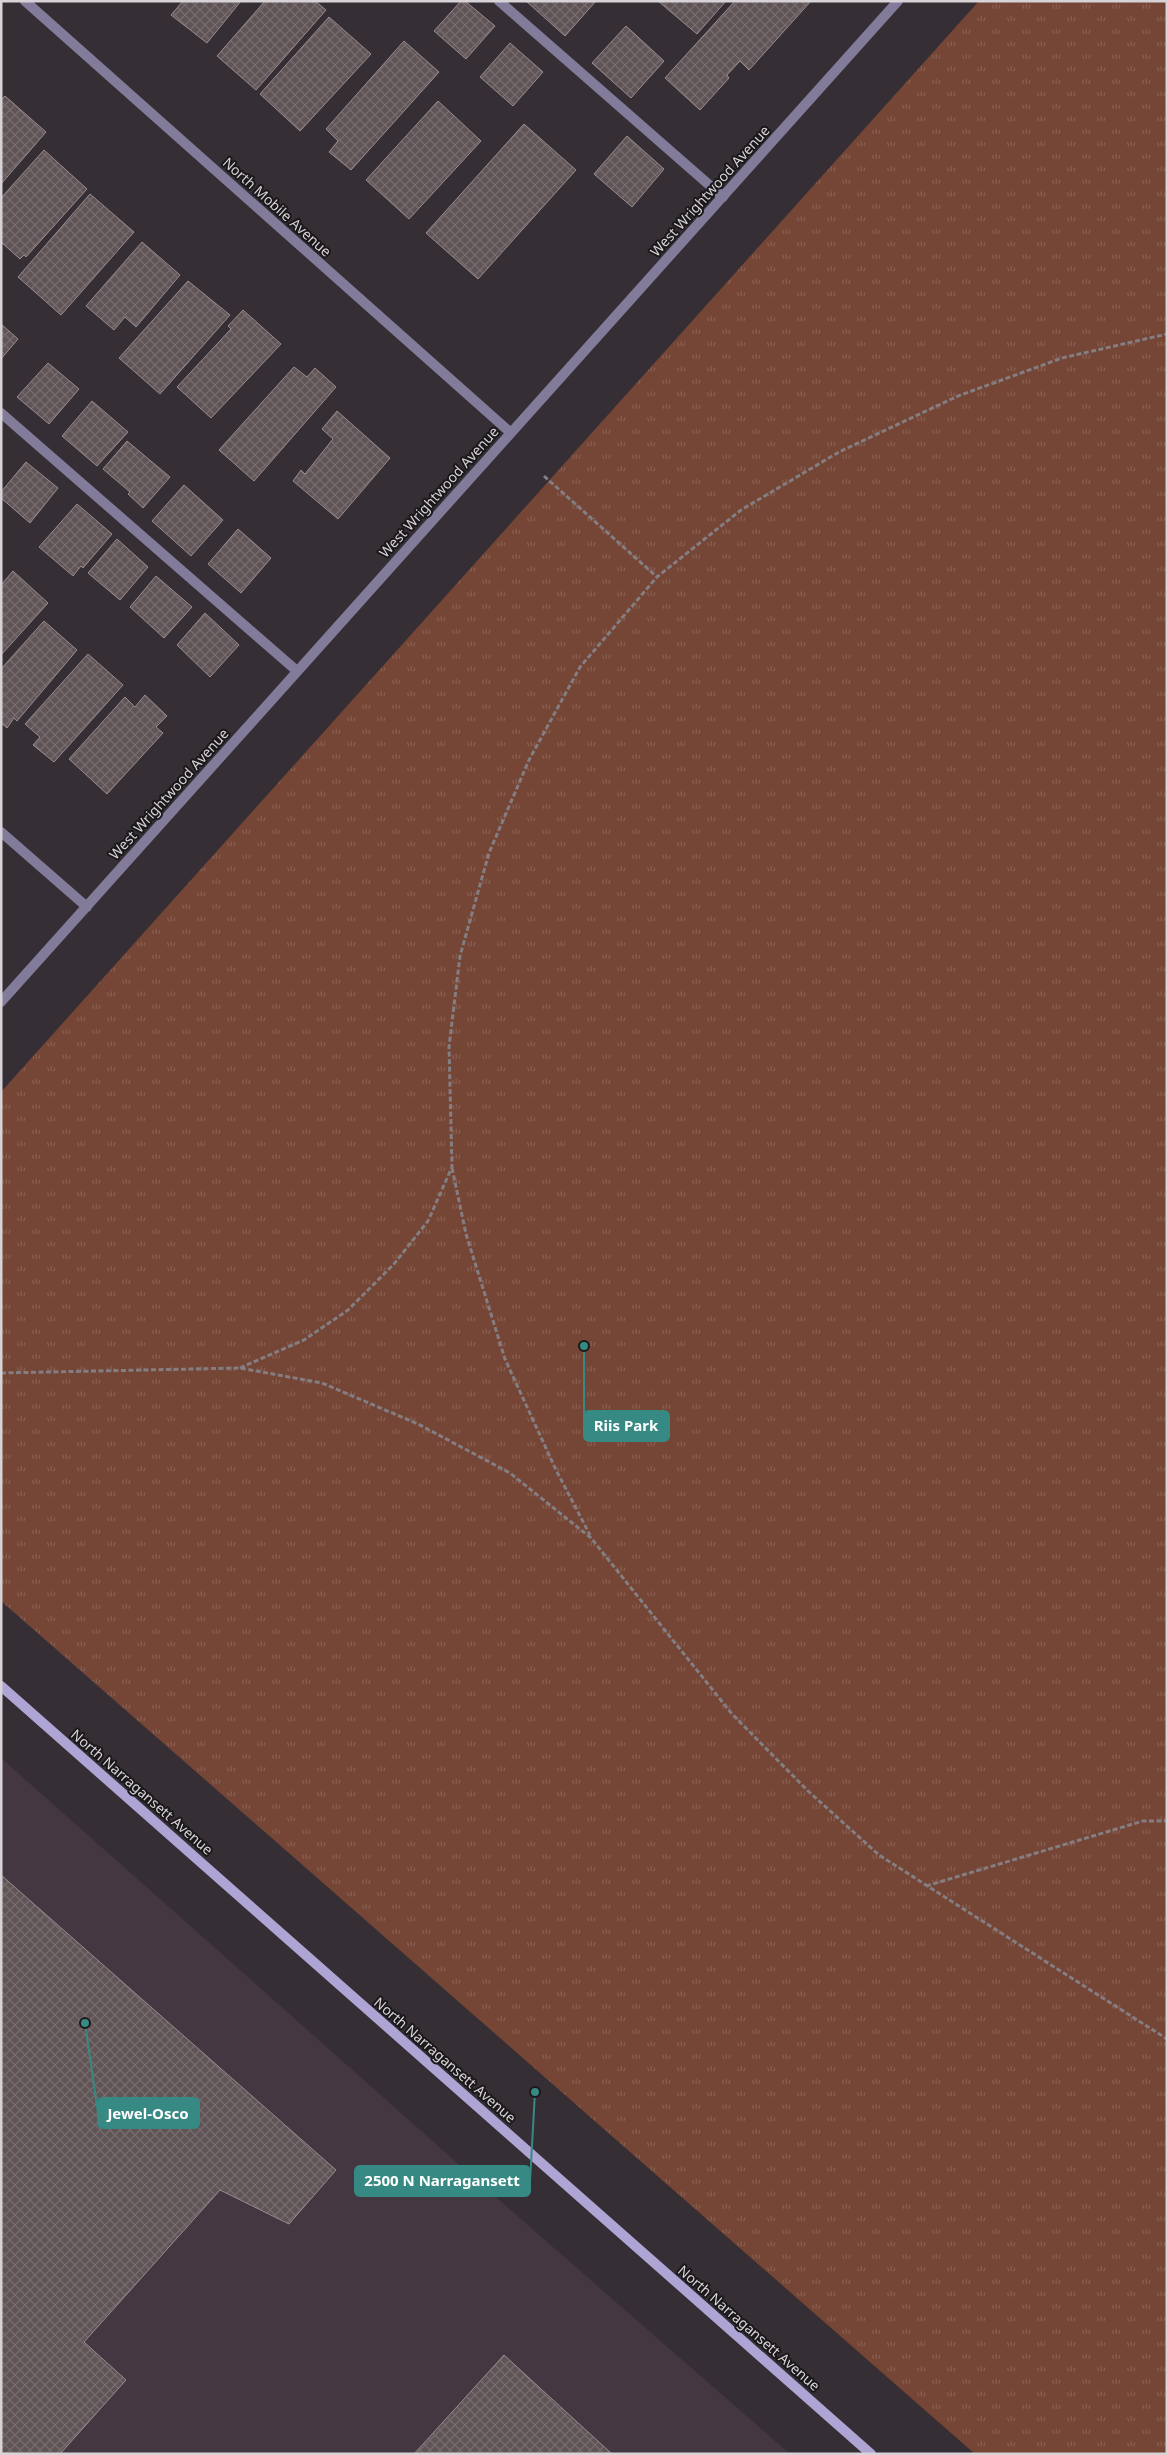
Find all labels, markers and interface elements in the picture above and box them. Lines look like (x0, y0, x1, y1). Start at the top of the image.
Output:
street label: West Wrightwood Avenue (646, 121, 774, 260)
street label: North Mobile Avenue (219, 153, 336, 261)
street label: West Wrightwood Avenue (375, 422, 503, 561)
street label: West Wrightwood Avenue (105, 724, 233, 863)
callout: Riis Park (584, 1411, 669, 1441)
text: Riis Park (594, 1415, 659, 1435)
street label: North Narragansett Avenue (67, 1725, 217, 1859)
street label: North Narragansett Avenue (370, 1993, 520, 2127)
callout: Jewel-Osco (98, 2098, 199, 2128)
text: Jewel-Osco (105, 2103, 189, 2123)
callout: 2500 N Narragansett (355, 2166, 530, 2196)
text: 2500 N Narragansett (364, 2170, 520, 2190)
street label: North Narragansett Avenue (674, 2261, 824, 2395)

